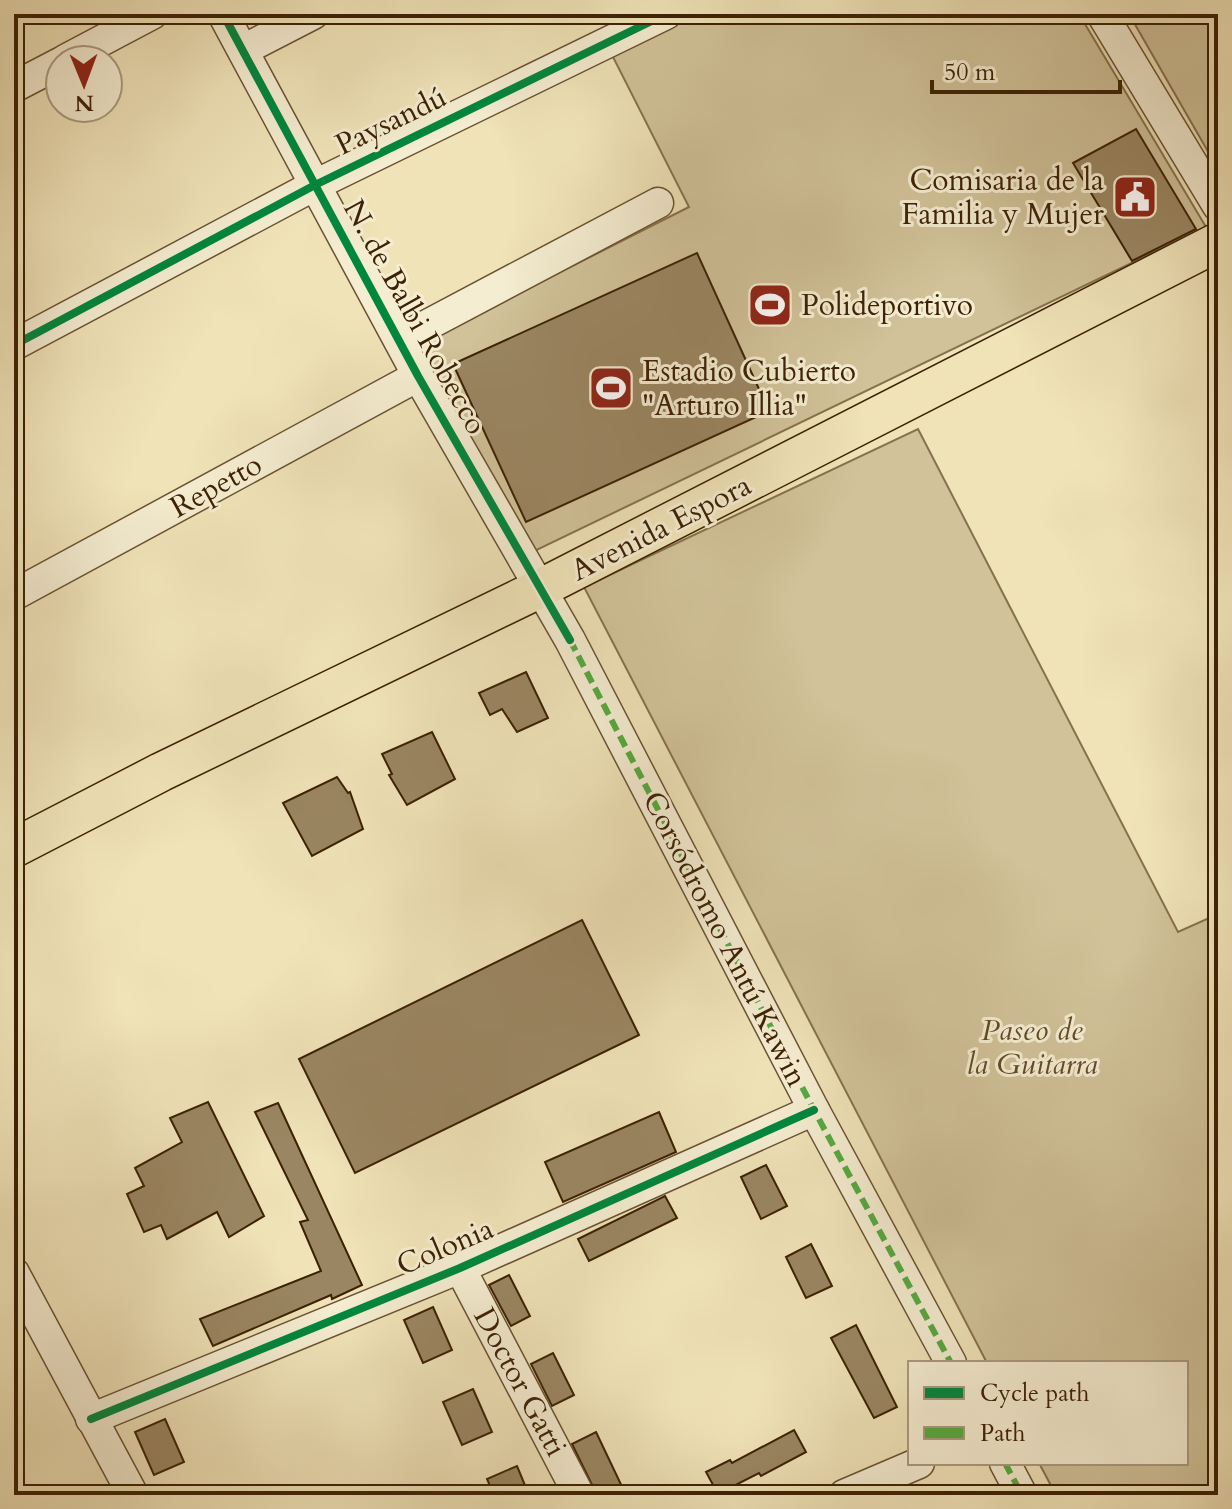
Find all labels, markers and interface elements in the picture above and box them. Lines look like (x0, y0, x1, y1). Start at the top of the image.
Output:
north arrow (44, 44, 124, 124)
scale bar (932, 44, 1120, 94)
text: 50 m (944, 56, 996, 89)
street label: Paysandú (329, 76, 453, 166)
text: N (75, 88, 94, 118)
place label: Comisaria de la Familia y Mujer (901, 160, 1104, 235)
public building icon: Comisaria de la Familia y Mujer (1111, 173, 1159, 221)
street label: N. de Balbi Robecco (333, 192, 497, 442)
sports icon: Polideportivo (746, 281, 794, 329)
place label: Polideportivo (801, 285, 973, 326)
place label: Estadio Cubierto "Arturo Illia" (642, 351, 856, 426)
sports icon: Estadio Cubierto "Arturo Illia" (587, 364, 635, 412)
street label: Repetto (163, 444, 269, 528)
street label: Avenida Espora (564, 465, 758, 591)
street label: Corsódromo Antú Kawin (633, 784, 817, 1094)
park label: Paseo de la Guitarra (966, 1010, 1098, 1085)
street label: Colonia (390, 1208, 500, 1286)
street label: Doctor Gatti (464, 1300, 576, 1464)
legend (908, 1361, 1188, 1465)
text: Cycle path (980, 1377, 1089, 1410)
text: Path (980, 1417, 1025, 1450)

